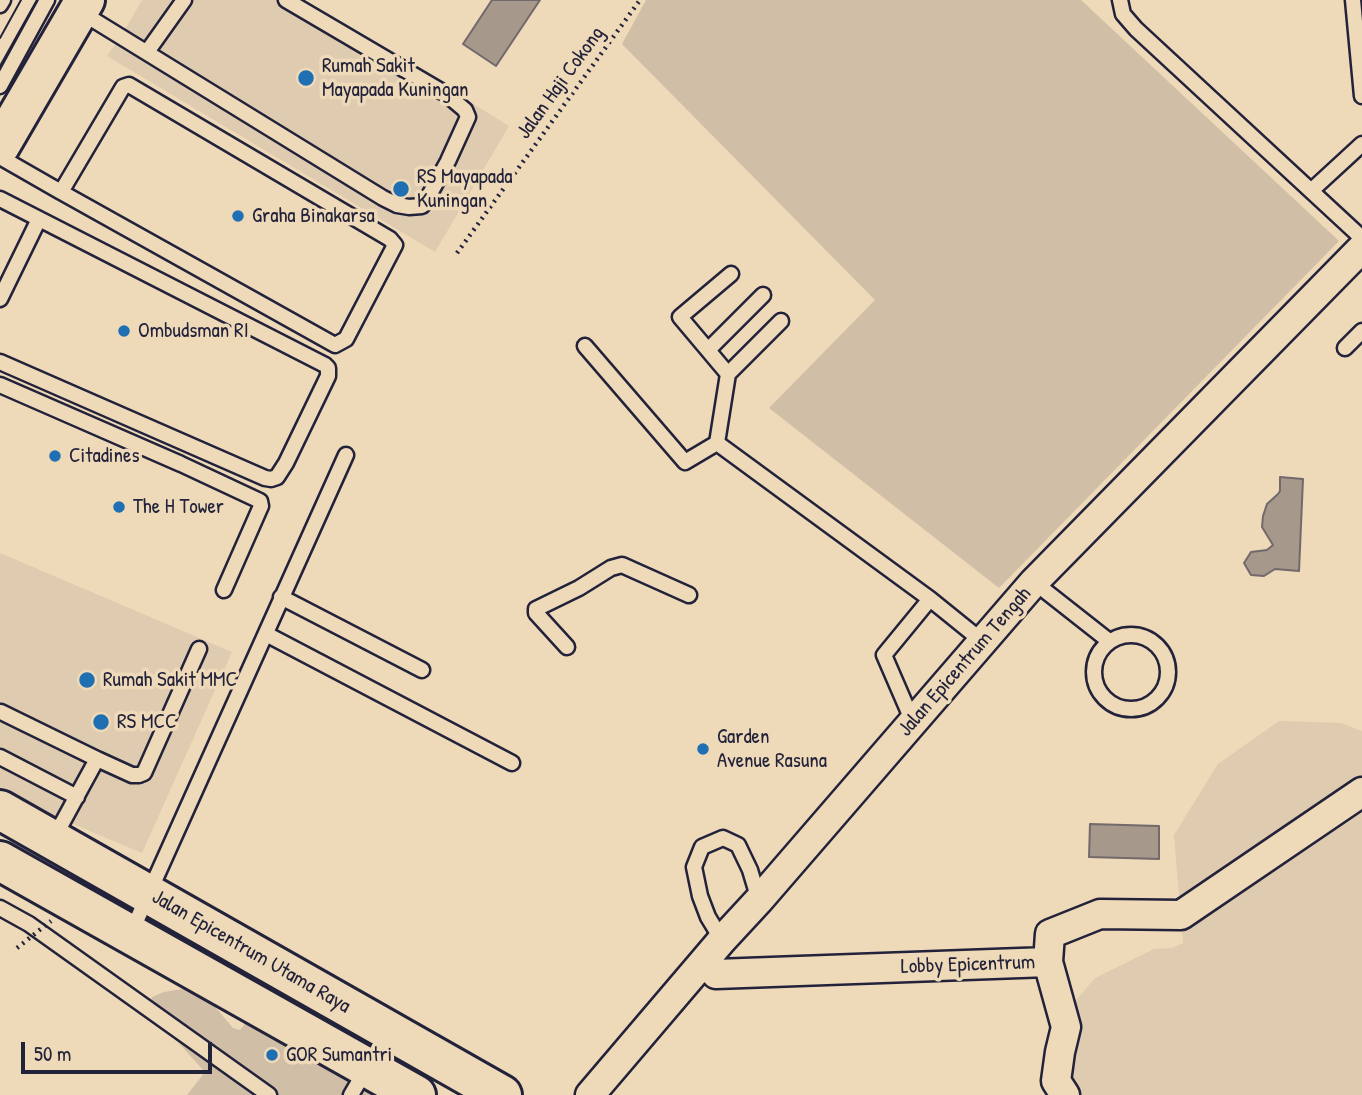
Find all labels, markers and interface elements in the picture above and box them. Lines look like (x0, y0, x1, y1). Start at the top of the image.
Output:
street label: Jalan Haji Cokong (512, 22, 610, 144)
place label: Rumah Sakit Mayapada Kuningan (322, 53, 468, 103)
marker: Rumah Sakit Mayapada Kuningan (296, 68, 316, 88)
place label: RS Mayapada Kuningan (417, 164, 512, 214)
marker: RS Mayapada Kuningan (391, 179, 411, 199)
place label: Graha Binakarsa (252, 203, 375, 229)
marker: Graha Binakarsa (230, 208, 246, 224)
place label: Ombudsman RI (138, 318, 249, 344)
marker: Ombudsman RI (116, 323, 132, 339)
place label: Citadines (69, 443, 139, 469)
marker: Citadines (47, 448, 63, 464)
place label: The H Tower (133, 494, 224, 520)
marker: The H Tower (111, 499, 127, 515)
street label: Jalan Epicentrum Tengah (893, 582, 1037, 742)
place label: Rumah Sakit MMC (103, 667, 237, 693)
marker: Rumah Sakit MMC (77, 670, 97, 690)
place label: RS MCC (117, 709, 177, 735)
marker: RS MCC (91, 712, 111, 732)
place label: Garden Avenue Rasuna (717, 724, 827, 774)
marker: Garden Avenue Rasuna (695, 741, 711, 757)
street label: Jalan Epicentrum Utama Raya (147, 885, 355, 1019)
street label: Lobby Epicentrum (900, 950, 1036, 980)
scale bar (24, 1028, 215, 1072)
text: 50 m (34, 1039, 71, 1068)
place label: GOR Sumantri (286, 1042, 392, 1068)
marker: GOR Sumantri (264, 1047, 280, 1063)

